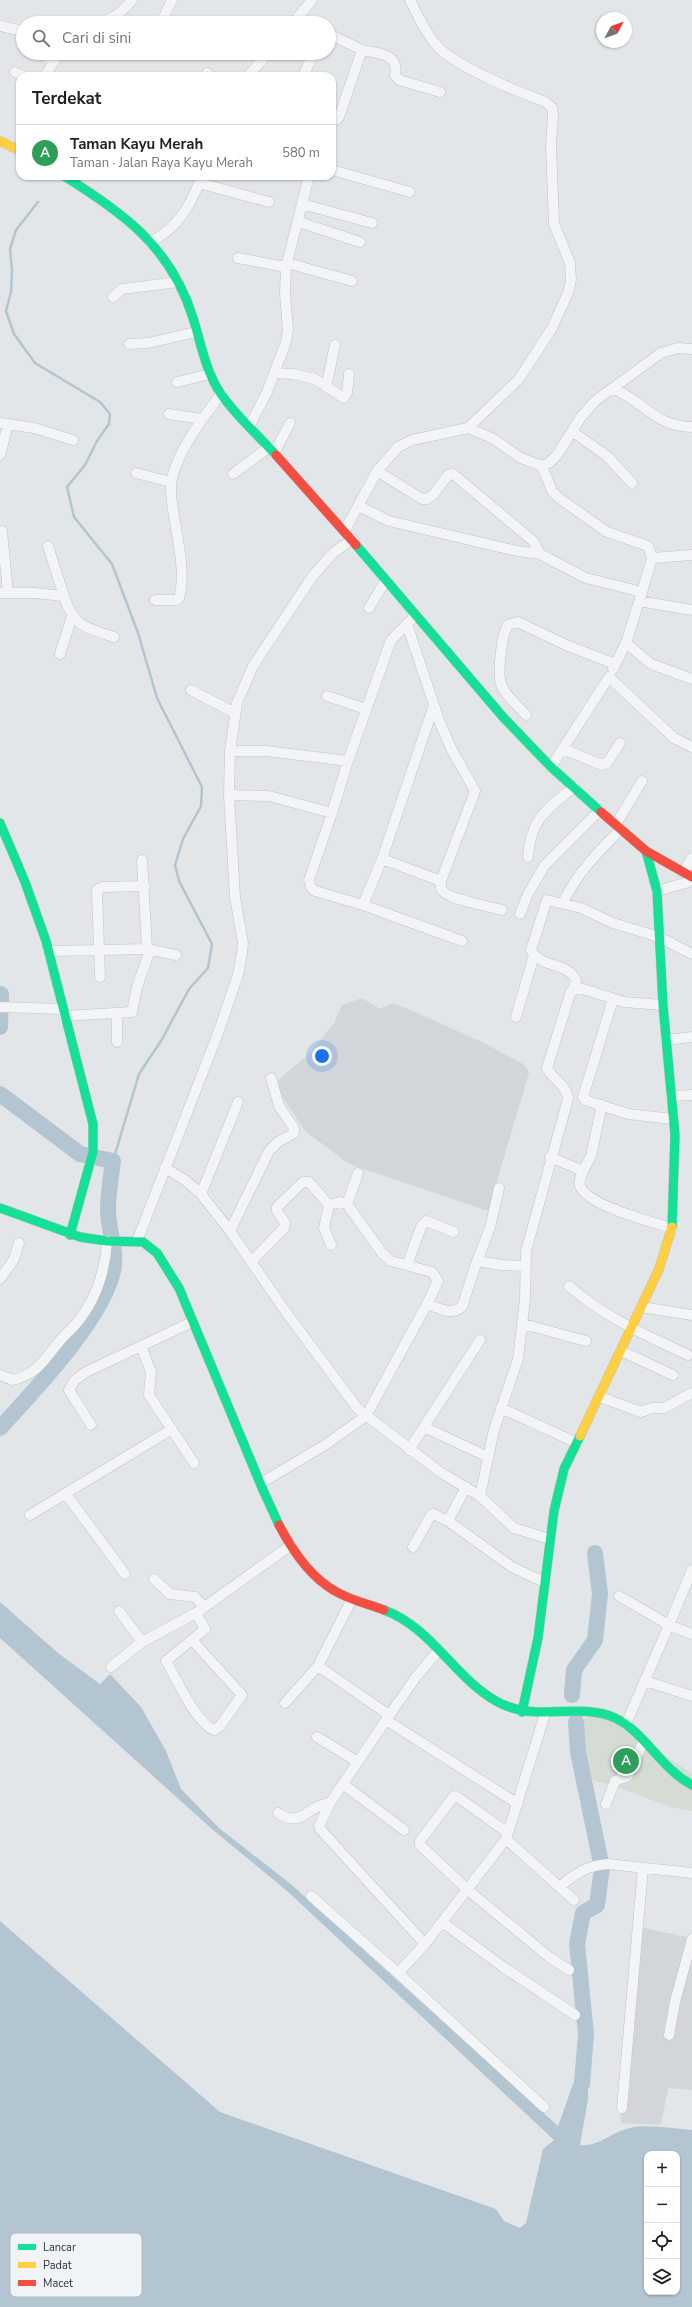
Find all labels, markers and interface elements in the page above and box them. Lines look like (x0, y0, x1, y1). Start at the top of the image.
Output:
north arrow (596, 12, 632, 48)
search box (16, 16, 336, 60)
icon: search (30, 27, 52, 49)
text: Cari di sini (62, 28, 131, 48)
text: Terdekat (32, 87, 101, 110)
text: Taman Kayu Merah (70, 134, 203, 154)
text: A (40, 144, 50, 162)
text: 580 m (282, 144, 320, 162)
text: Taman · Jalan Raya Kayu Merah (70, 154, 253, 172)
your location (312, 1046, 332, 1066)
pin: A (613, 1746, 639, 1776)
map controls (644, 2151, 680, 2295)
button: + (644, 2151, 680, 2187)
button: − (644, 2187, 680, 2223)
button: locate (644, 2223, 680, 2259)
legend (10, 2233, 142, 2297)
text: Lancar (43, 2240, 76, 2255)
text: Padat (43, 2258, 72, 2273)
button: layers (644, 2259, 680, 2295)
text: Macet (43, 2276, 73, 2291)

